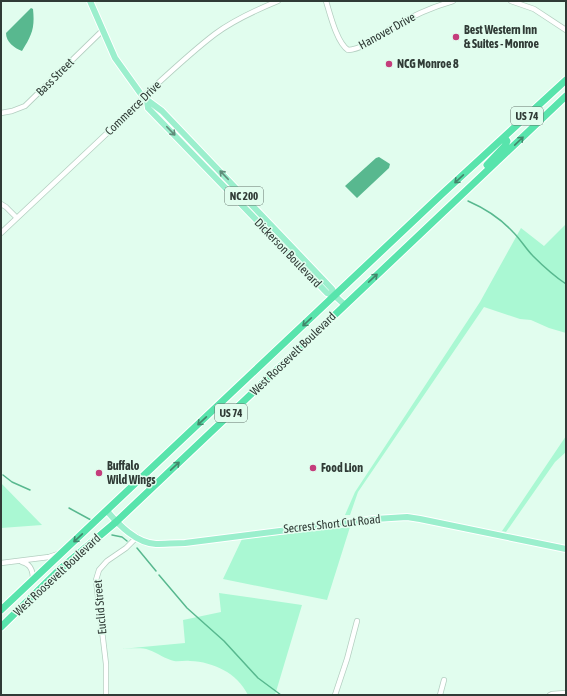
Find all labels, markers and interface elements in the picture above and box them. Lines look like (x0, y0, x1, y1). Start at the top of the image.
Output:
street label: Hanover Drive (356, 10, 418, 52)
place label: Best Western Inn & Suites - Monroe (464, 23, 539, 51)
marker: Best Western Inn & Suites - Monroe (451, 32, 461, 42)
street label: Bass Street (33, 55, 77, 99)
place label: NCG Monroe 8 (397, 57, 459, 71)
marker: NCG Monroe 8 (384, 59, 394, 69)
street label: Commerce Drive (102, 78, 164, 138)
road number: US 74 (511, 107, 543, 125)
one-way arrow (166, 126, 176, 136)
one-way arrow (514, 136, 524, 146)
one-way arrow (219, 170, 228, 180)
one-way arrow (454, 174, 464, 183)
road number: NC 200 (225, 187, 263, 205)
street label: Dickerson Boulevard (252, 216, 324, 290)
one-way arrow (368, 274, 379, 283)
street label: West Roosevelt Boulevard (247, 309, 339, 399)
one-way arrow (302, 317, 312, 327)
road number: US 74 (215, 404, 247, 422)
one-way arrow (197, 416, 207, 426)
place label: Buffalo Wild Wings (106, 459, 156, 487)
one-way arrow (170, 461, 180, 471)
place label: Food Lion (321, 461, 363, 475)
marker: Food Lion (308, 463, 318, 473)
marker: Buffalo Wild Wings (94, 468, 104, 478)
street label: Secrest Short Cut Road (283, 512, 381, 536)
street label: West Roosevelt Boulevard (11, 531, 103, 619)
one-way arrow (73, 533, 83, 543)
street label: Euclid Street (91, 578, 109, 635)

